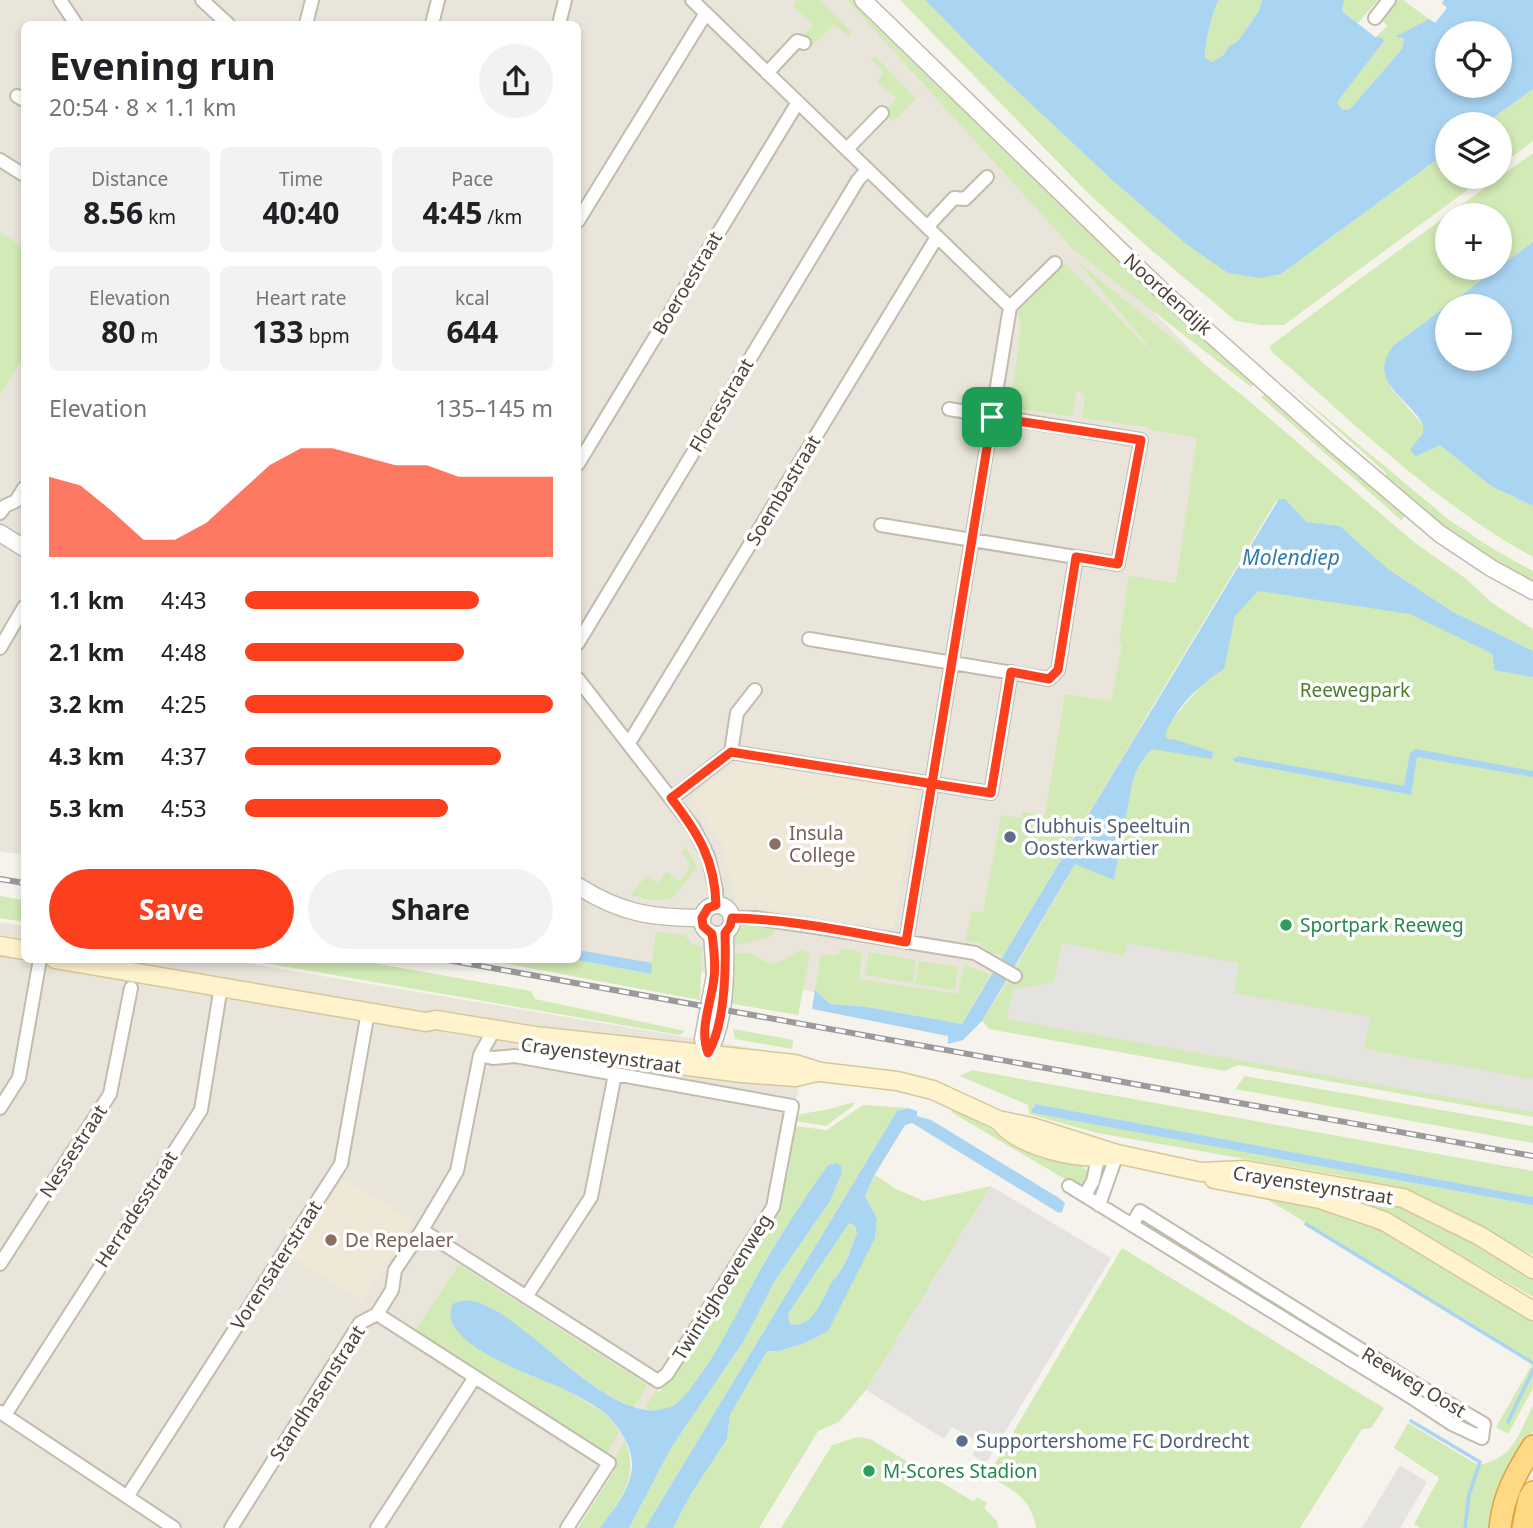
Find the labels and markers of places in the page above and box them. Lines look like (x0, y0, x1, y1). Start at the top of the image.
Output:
pin (962, 387, 1022, 447)
place label: Clubhuis Speeltuin Oosterkwartier (1024, 813, 1190, 861)
place label: Insula College (789, 820, 855, 868)
marker: Clubhuis Speeltuin Oosterkwartier (1002, 829, 1018, 845)
marker: Insula College (767, 836, 783, 852)
place label: Sportpark Reeweg (1300, 912, 1464, 938)
marker: Sportpark Reeweg (1278, 917, 1294, 933)
place label: De Repelaer (345, 1227, 454, 1253)
marker: De Repelaer (323, 1232, 339, 1248)
place label: Supportershome FC Dordrecht (976, 1428, 1249, 1454)
marker: Supportershome FC Dordrecht (954, 1433, 970, 1449)
place label: M-Scores Stadion (883, 1458, 1037, 1484)
marker: M-Scores Stadion (861, 1463, 877, 1479)

